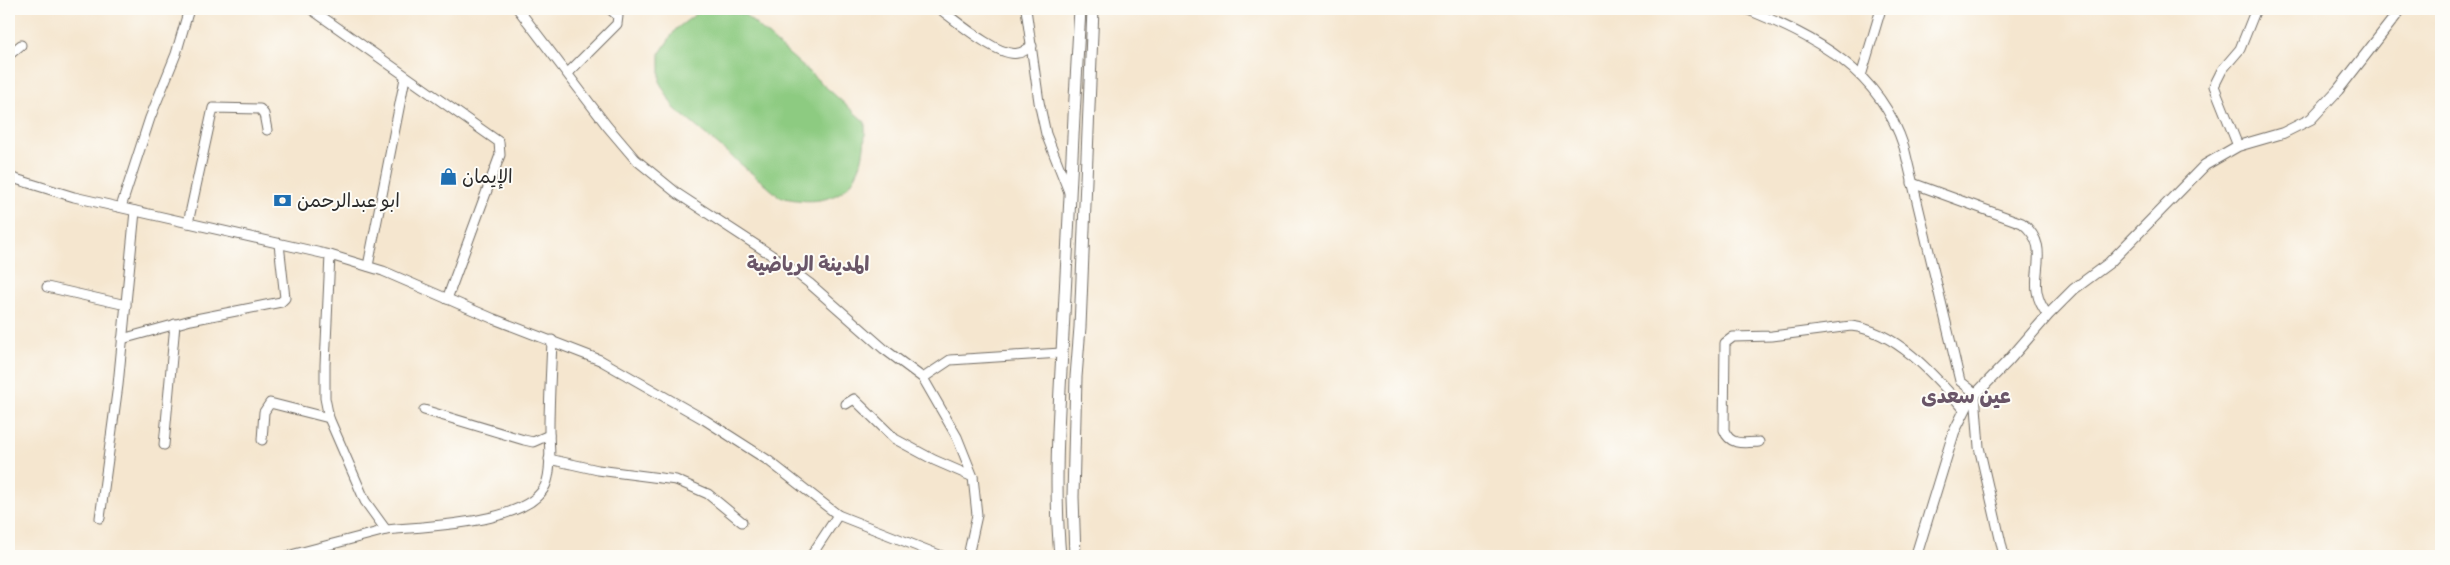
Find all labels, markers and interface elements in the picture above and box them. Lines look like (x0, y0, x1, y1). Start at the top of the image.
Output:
place label: الإيمان (462, 165, 513, 189)
shop icon: الإيمان (438, 166, 458, 186)
place label: ابو عبدالرحمن (297, 189, 400, 212)
bank icon: ابو عبدالرحمن (273, 190, 293, 210)
district label: المدينة الرياضية (747, 252, 869, 276)
district label: عين سعدى (1921, 383, 2011, 409)

